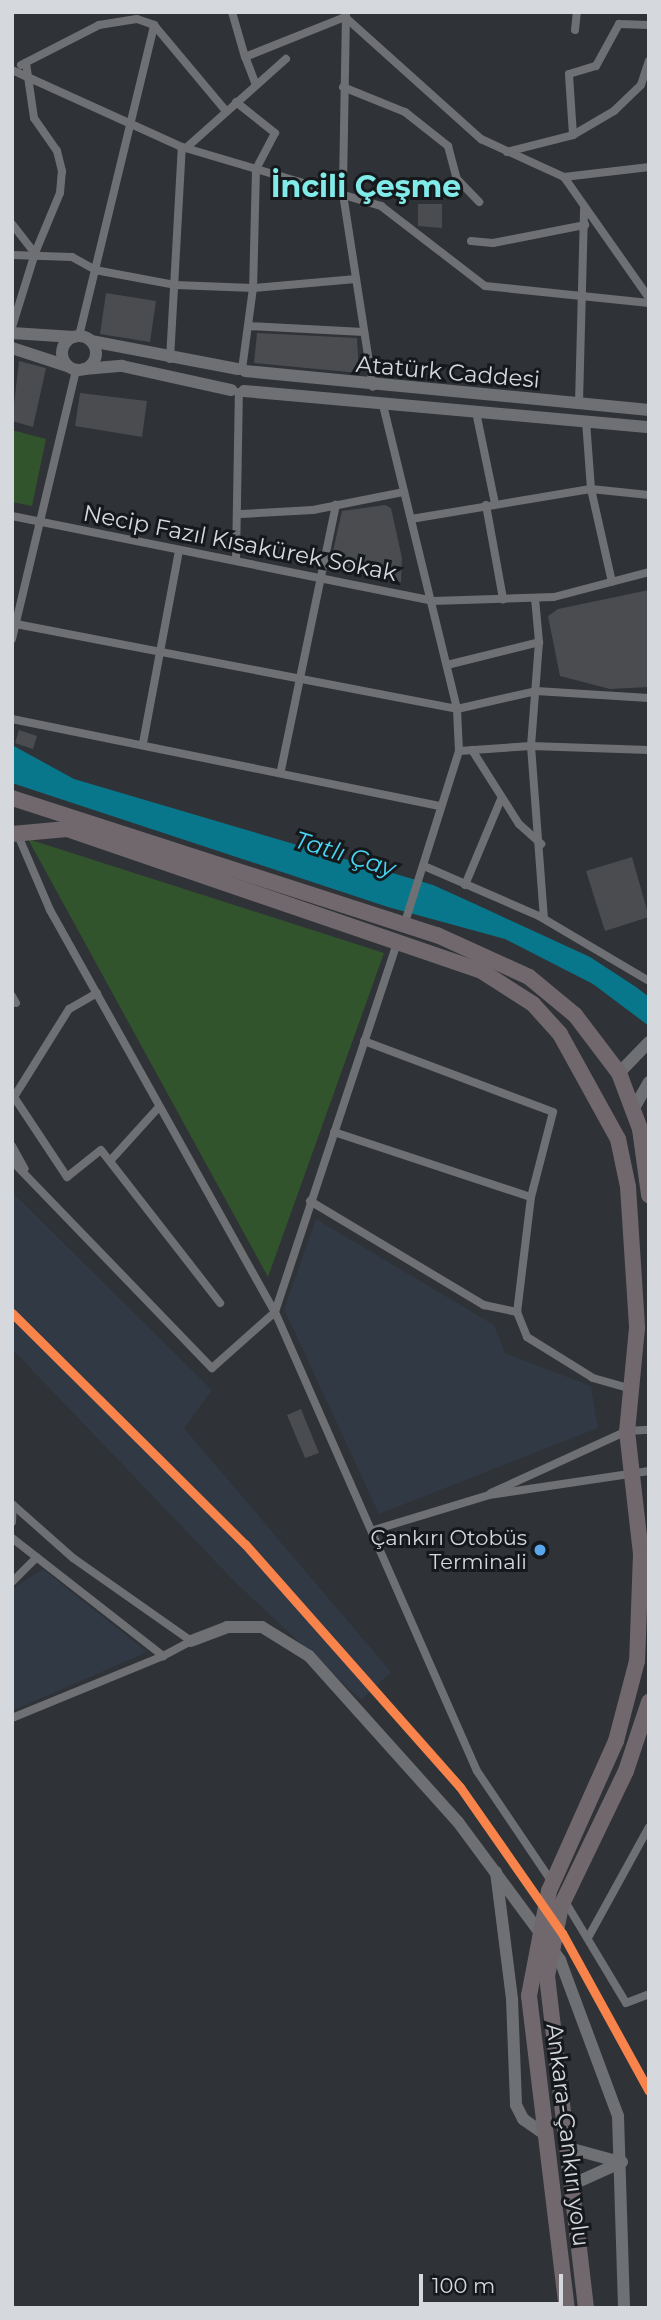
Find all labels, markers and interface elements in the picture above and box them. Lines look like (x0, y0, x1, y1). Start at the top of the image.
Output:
district label: İncili Çeşme (271, 169, 461, 205)
street label: Atatürk Caddesi (355, 350, 541, 394)
street label: Necip Fazıl Kısakürek Sokak (81, 499, 399, 587)
water label: Tatlı Çay (291, 825, 399, 883)
place label: Çankırı Otobüs Terminali (371, 1525, 527, 1575)
marker: Çankırı Otobüs Terminali (533, 1543, 547, 1557)
street label: Ankara-Çankırı yolu (541, 2022, 595, 2248)
scale bar (423, 2260, 566, 2304)
text: 100 m (432, 2273, 495, 2298)

